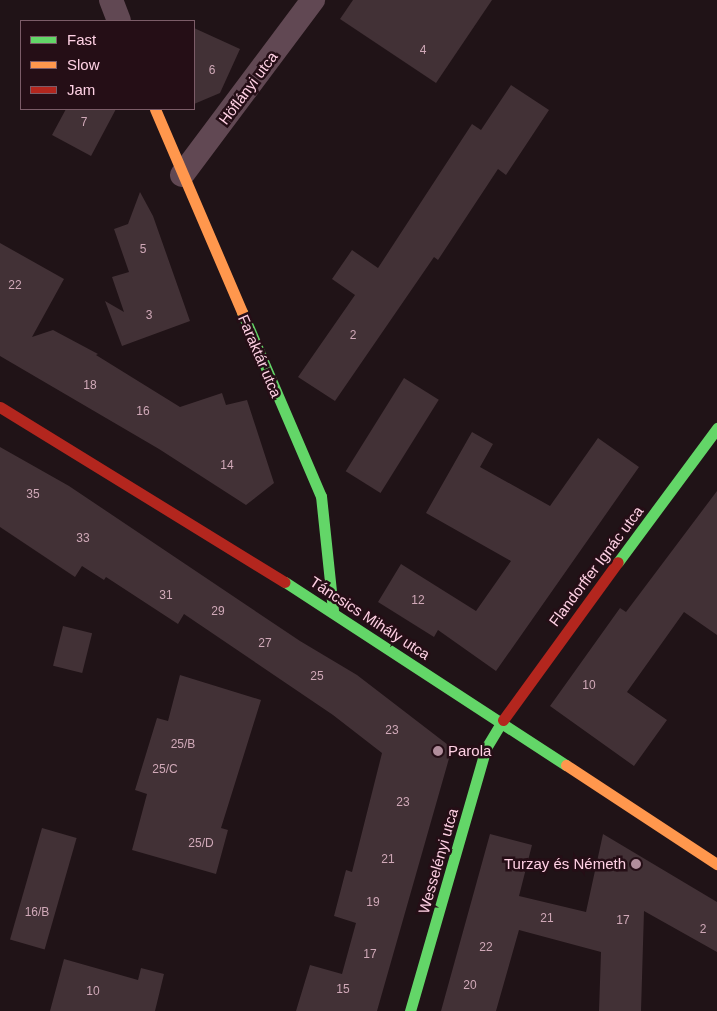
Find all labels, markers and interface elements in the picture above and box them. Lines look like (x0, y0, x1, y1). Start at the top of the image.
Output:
legend (20, 20, 195, 110)
text: Fast (67, 31, 96, 48)
house number: 4 (420, 44, 426, 58)
street label: Höflányi utca (215, 48, 281, 128)
text: Slow (67, 56, 100, 73)
house number: 6 (209, 64, 215, 78)
text: Jam (67, 81, 95, 98)
house number: 7 (81, 116, 87, 130)
house number: 5 (140, 243, 146, 257)
house number: 22 (8, 279, 22, 293)
house number: 3 (146, 309, 152, 323)
street label: Faraktár utca (234, 312, 286, 400)
house number: 2 (350, 329, 356, 343)
house number: 18 (83, 379, 97, 393)
house number: 16 (136, 405, 150, 419)
house number: 14 (220, 459, 234, 473)
house number: 35 (26, 488, 40, 502)
street label: Flandorffer Ignác utca (545, 502, 647, 630)
house number: 33 (76, 532, 90, 546)
street label: Táncsics Mihály utca (307, 573, 433, 663)
house number: 31 (159, 589, 173, 603)
house number: 12 (411, 594, 425, 608)
house number: 29 (211, 605, 225, 619)
house number: 27 (258, 637, 272, 651)
house number: 25 (310, 670, 324, 684)
house number: 10 (582, 679, 596, 693)
house number: 23 (385, 724, 399, 738)
house number: 25/B (171, 738, 195, 752)
place label: Parola (448, 742, 491, 760)
marker: Parola (432, 745, 444, 757)
house number: 25/C (152, 763, 178, 777)
house number: 23 (396, 796, 410, 810)
street label: Wesselényi utca (414, 806, 462, 916)
house number: 25/D (188, 837, 214, 851)
house number: 21 (381, 853, 395, 867)
place label: Turzay és Németh (504, 855, 626, 873)
marker: Turzay és Németh (630, 858, 642, 870)
house number: 19 (366, 896, 380, 910)
house number: 16/B (25, 906, 49, 920)
house number: 21 (540, 912, 554, 926)
house number: 17 (616, 914, 630, 928)
house number: 2 (700, 923, 706, 937)
house number: 22 (479, 941, 493, 955)
house number: 17 (363, 948, 377, 962)
house number: 20 (463, 979, 477, 993)
house number: 15 (336, 983, 350, 997)
house number: 10 (86, 985, 100, 999)

